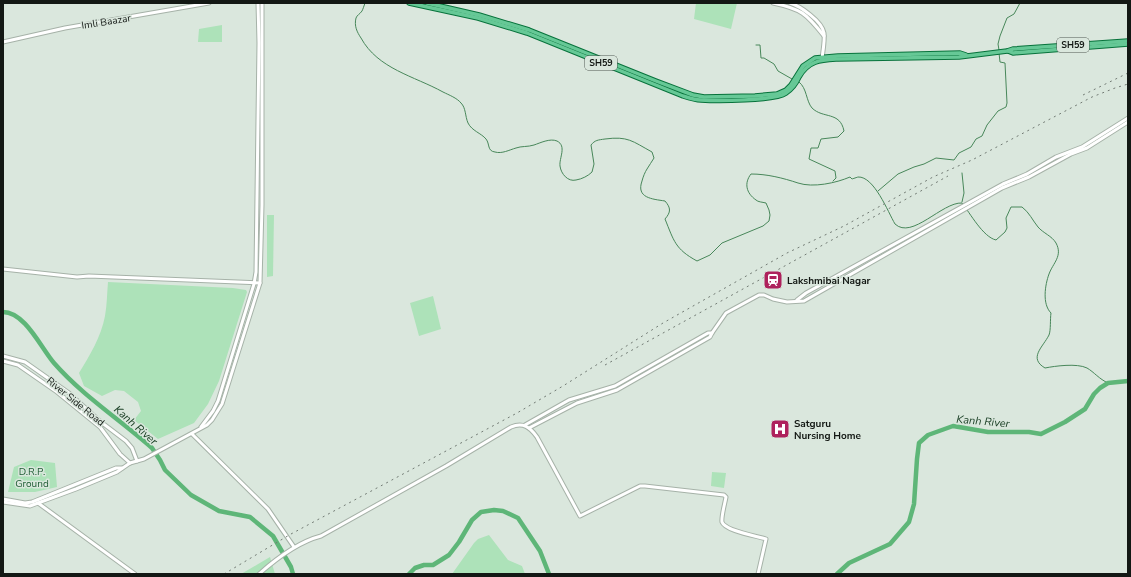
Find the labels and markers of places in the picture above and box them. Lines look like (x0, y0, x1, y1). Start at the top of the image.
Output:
station icon: Lakshmibai Nagar (762, 269, 784, 291)
place label: Lakshmibai Nagar (787, 274, 871, 288)
place label: Satguru Nursing Home (794, 417, 861, 443)
hospital icon: Satguru Nursing Home (769, 418, 791, 440)

